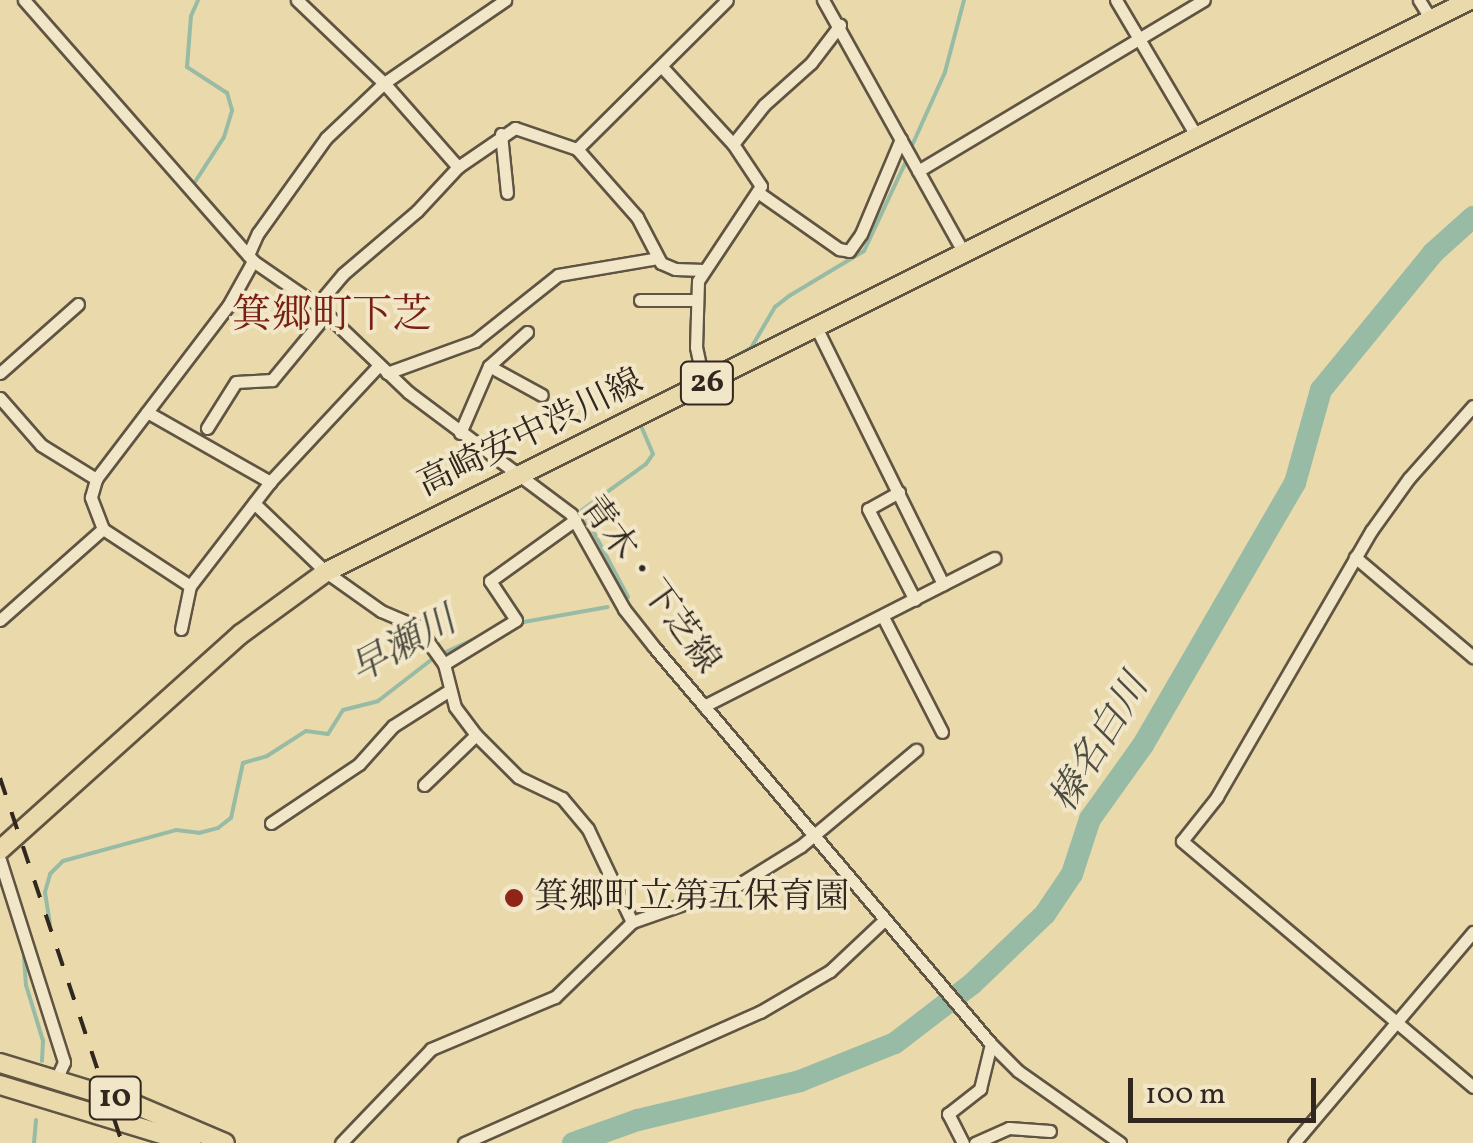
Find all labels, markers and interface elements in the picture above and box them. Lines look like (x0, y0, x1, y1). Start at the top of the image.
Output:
district label: 箕郷町下芝 (232, 293, 432, 341)
road number: 26 (680, 356, 734, 410)
street label: 高崎安中渋川線 (412, 361, 650, 507)
street label: 青木・下芝線 (570, 488, 728, 682)
water label: 早瀬川 (343, 599, 465, 695)
water label: 榛名白川 (1042, 667, 1160, 821)
place label: 箕郷町立第五保育園 (534, 877, 849, 919)
marker: 箕郷町立第五保育園 (503, 887, 525, 909)
scale bar (1133, 1058, 1320, 1120)
road number: 10 (88, 1071, 142, 1125)
text: 100 m (1145, 1074, 1226, 1116)

